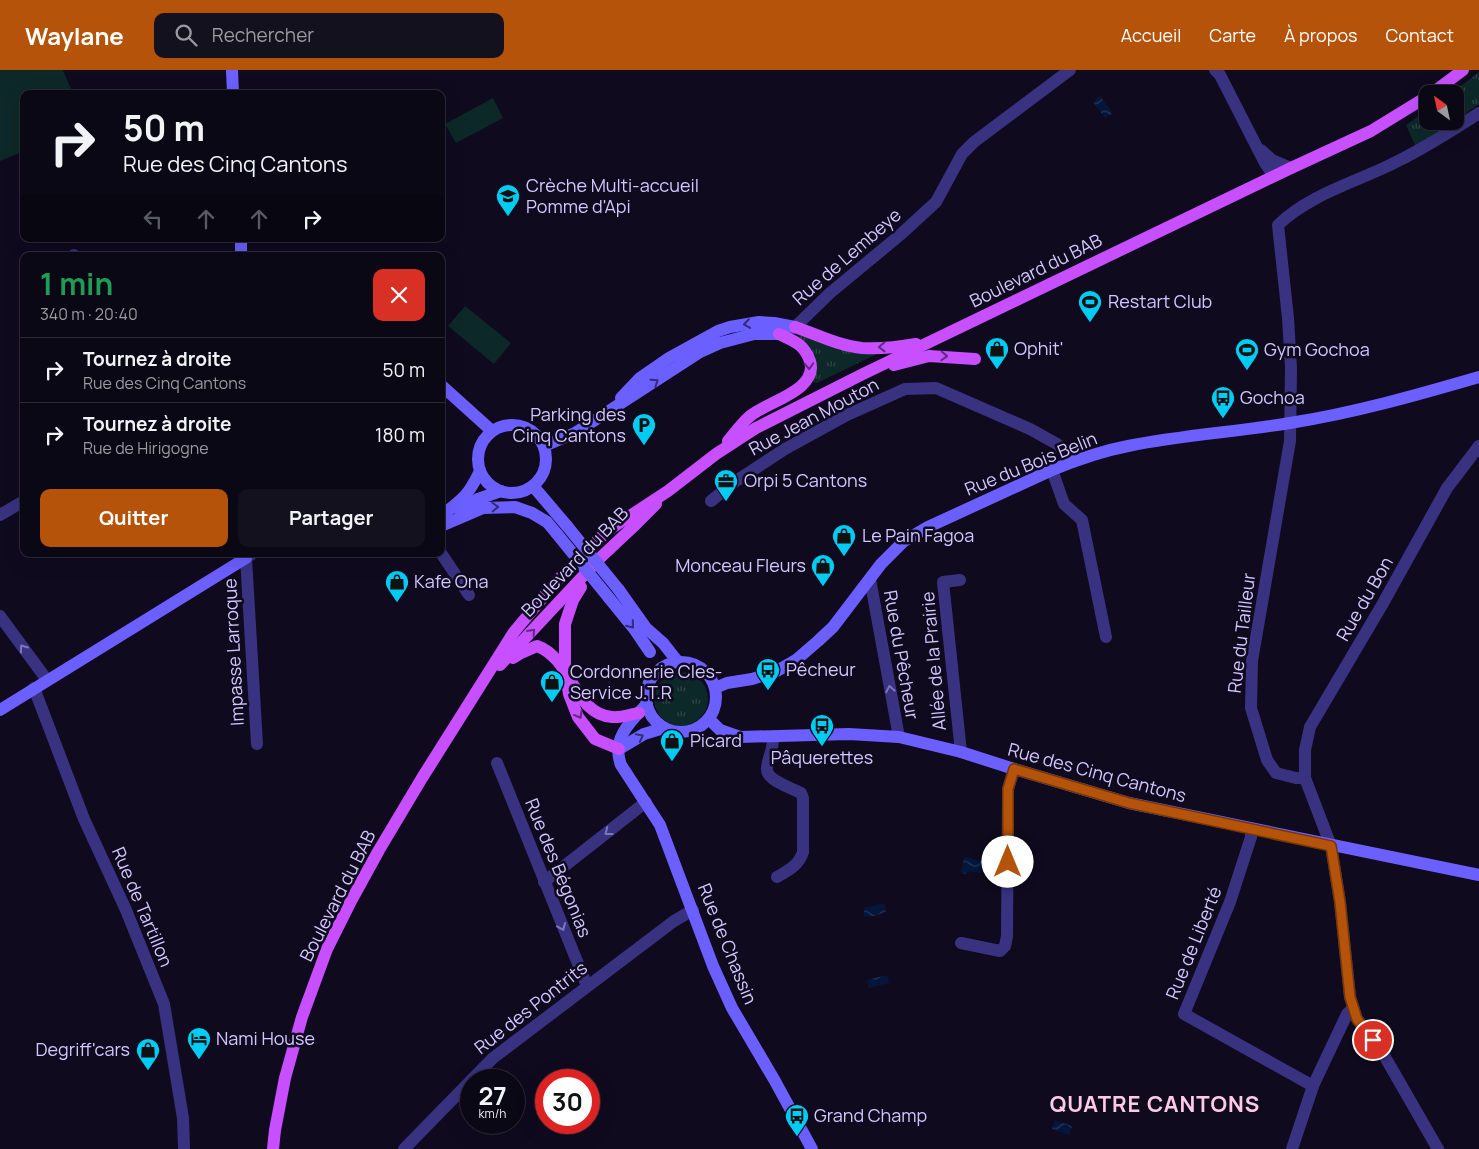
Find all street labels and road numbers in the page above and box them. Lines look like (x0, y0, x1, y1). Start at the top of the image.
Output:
street label: Rue de Lembeye (787, 202, 906, 310)
street label: Boulevard du BAB (965, 228, 1106, 313)
street label: Rue Jean Mouton (744, 372, 883, 460)
street label: Rue du Bois Belin (961, 426, 1100, 501)
street label: Boulevard du BAB (516, 501, 633, 622)
street label: Rue du Bon (1330, 552, 1398, 645)
street label: Rue du Tailleur (1222, 571, 1260, 694)
street label: Impasse Larroque (217, 578, 249, 726)
street label: Rue du Pêcheur (879, 588, 925, 722)
street label: Allée de la Prairie (915, 591, 951, 732)
street label: Rue des Cinq Cantons (1005, 737, 1189, 807)
street label: Rue des Bégonias (520, 795, 598, 941)
street label: Boulevard du BAB (294, 826, 381, 965)
street label: Rue de Tartillon (107, 843, 179, 970)
street label: Rue de Chassin (693, 880, 763, 1008)
street label: Rue de Liberté (1160, 883, 1227, 1003)
street label: Rue des Pontrits (469, 956, 592, 1059)

